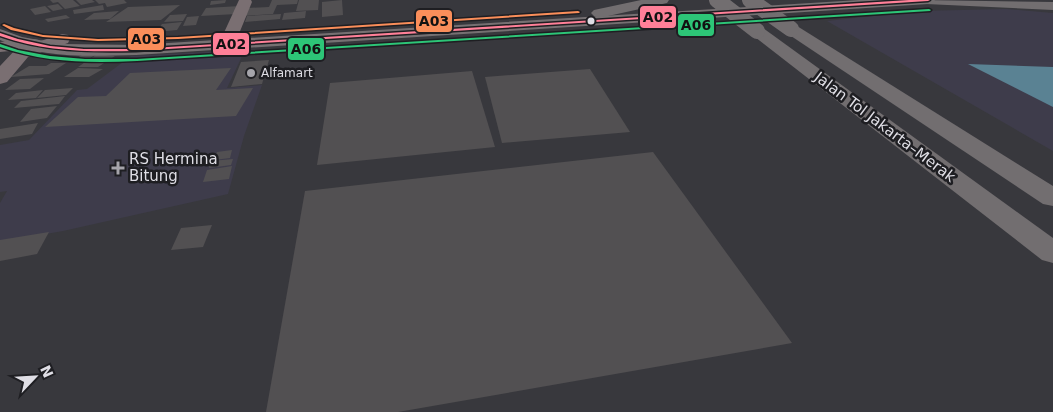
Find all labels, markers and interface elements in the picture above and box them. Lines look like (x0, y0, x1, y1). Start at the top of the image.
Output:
line badge: A02 (639, 5, 677, 29)
line badge: A03 (415, 9, 453, 33)
text: A02 (643, 9, 673, 25)
text: A03 (419, 13, 449, 29)
line badge: A06 (677, 13, 715, 37)
unlabelled marker (586, 16, 596, 26)
text: A06 (681, 17, 711, 33)
line badge: A03 (127, 27, 165, 51)
text: A03 (131, 31, 161, 47)
line badge: A02 (212, 32, 250, 56)
text: A02 (216, 36, 246, 52)
line badge: A06 (287, 37, 325, 61)
text: A06 (291, 41, 321, 57)
place label: Alfamart (261, 66, 313, 80)
marker: Alfamart (245, 67, 257, 79)
street label: Jalan Tol Jakarta–Merak (810, 67, 959, 186)
place label: RS Hermina Bitung (129, 150, 218, 185)
marker: RS Hermina Bitung (111, 161, 125, 175)
north arrow (10, 352, 60, 402)
text: N (37, 363, 57, 380)

